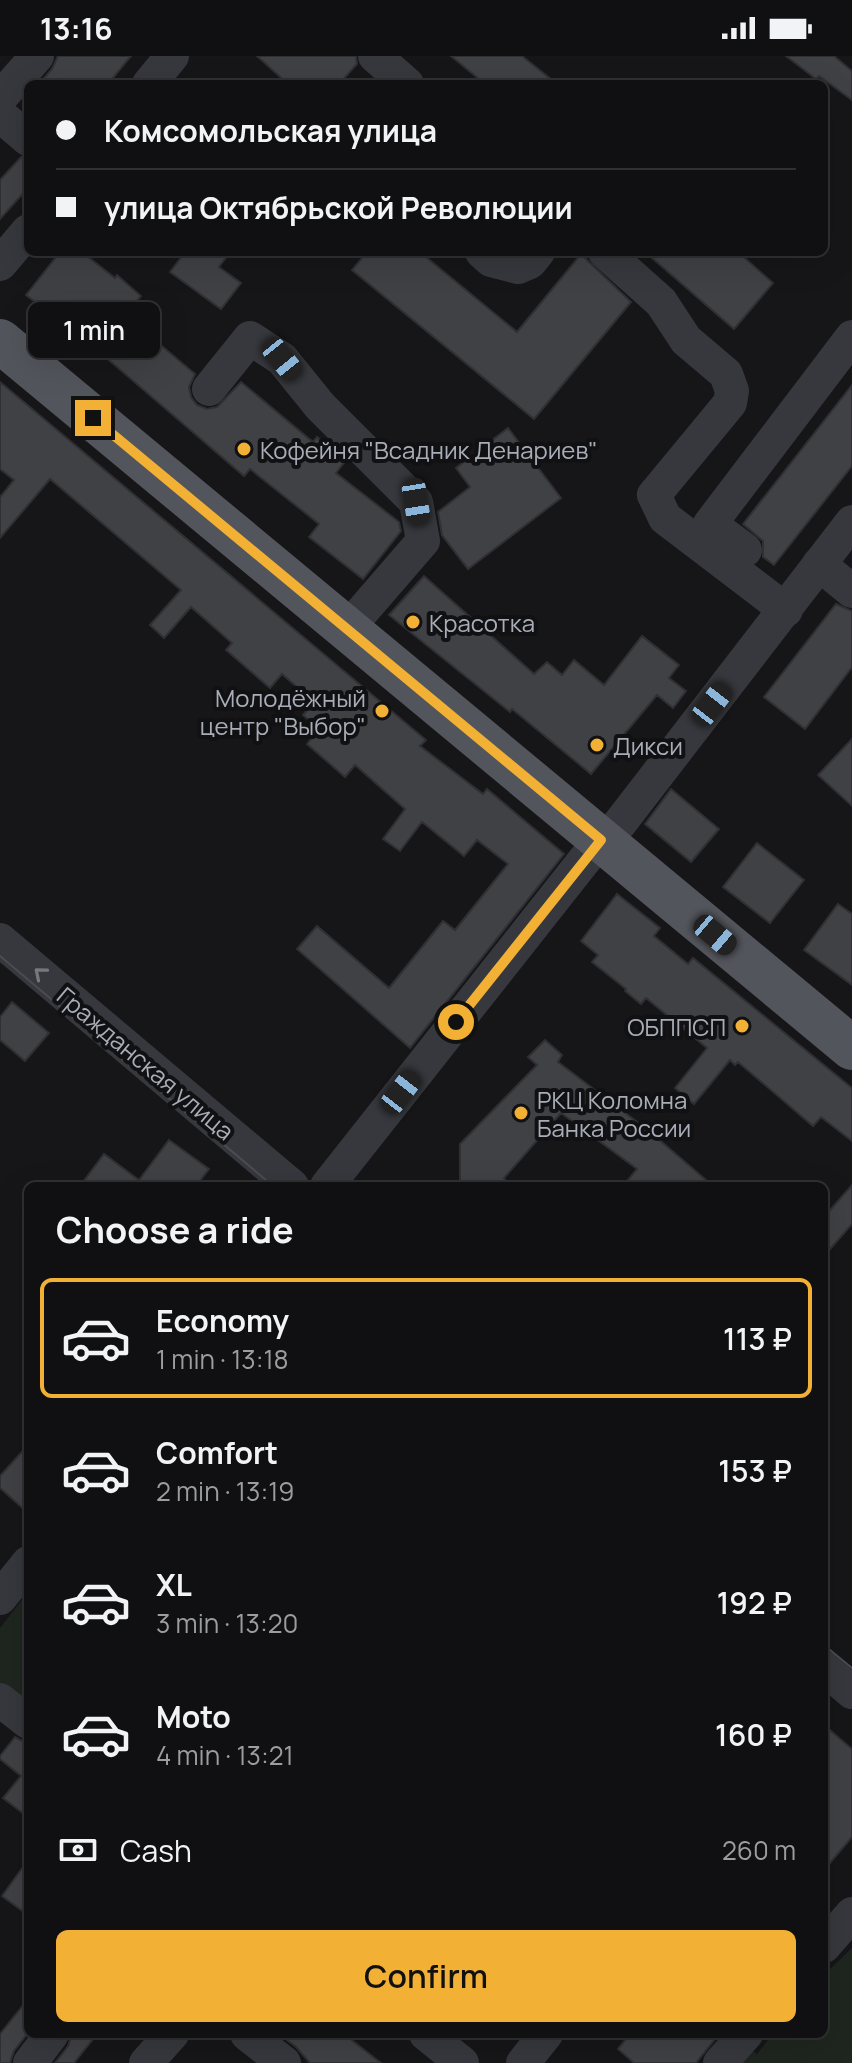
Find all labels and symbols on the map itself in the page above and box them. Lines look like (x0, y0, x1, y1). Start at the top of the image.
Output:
callout: 1 min (27, 302, 159, 358)
car (258, 333, 306, 385)
route end (75, 400, 111, 436)
place label: Кофейня "Всадник Денариев" (260, 433, 598, 466)
marker: Кофейня "Всадник Денариев" (235, 440, 253, 458)
car (400, 476, 432, 528)
place label: Красотка (429, 606, 535, 639)
marker: Красотка (404, 613, 422, 631)
car (688, 678, 736, 730)
place label: Молодёжный центр "Выбор" (200, 681, 366, 742)
marker: Молодёжный центр "Выбор" (373, 702, 391, 720)
place label: Дикси (613, 729, 683, 762)
marker: Дикси (588, 736, 606, 754)
car (689, 910, 741, 960)
one-way arrow (34, 968, 49, 983)
street label: Гражданская улица (51, 979, 241, 1147)
route start (438, 1004, 474, 1040)
place label: ОБППСП (627, 1010, 726, 1043)
marker: ОБППСП (733, 1017, 751, 1035)
car (377, 1066, 425, 1118)
place label: РКЦ Коломна Банка России (537, 1083, 691, 1144)
marker: РКЦ Коломна Банка России (512, 1104, 530, 1122)

